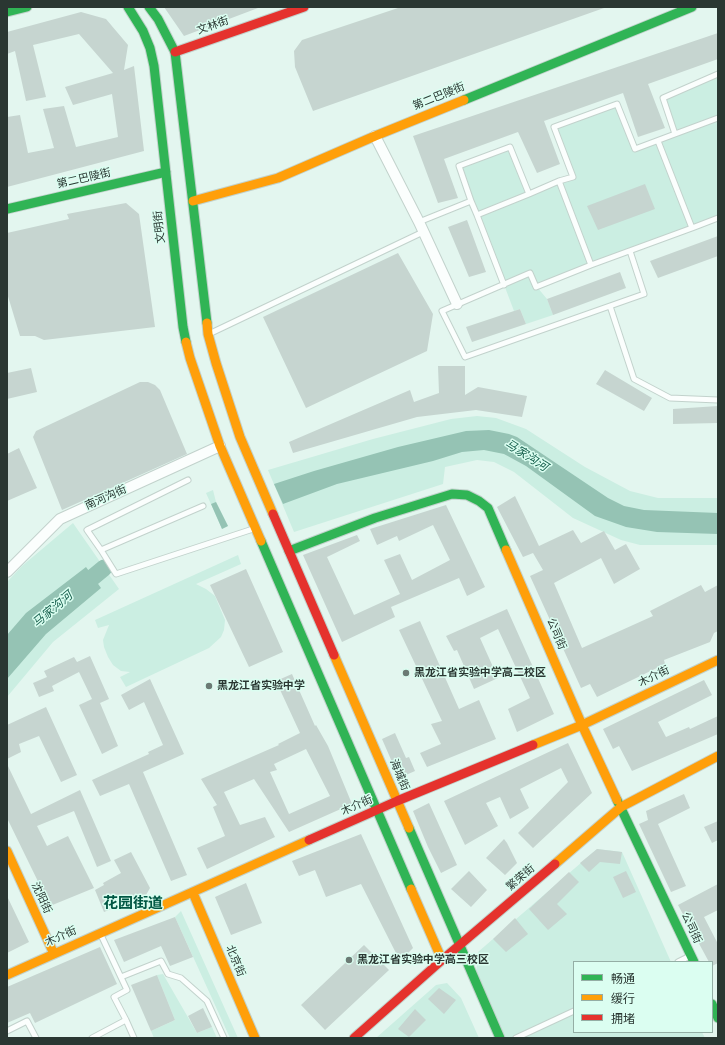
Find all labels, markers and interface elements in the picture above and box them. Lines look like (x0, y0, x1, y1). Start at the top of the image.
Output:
street label: 文林街 (195, 14, 231, 38)
street label: 第二巴陵街 (411, 81, 467, 113)
street label: 第二巴陵街 (56, 166, 112, 192)
street label: 文明街 (152, 210, 168, 244)
water label: 马家沟河 (502, 437, 550, 475)
street label: 南河沟街 (83, 483, 129, 513)
water label: 马家沟河 (30, 589, 76, 631)
street label: 公司街 (543, 616, 569, 652)
street label: 木介街 (636, 664, 672, 690)
place label: 黑龙江省实验中学高二校区 (414, 666, 546, 680)
marker: 黑龙江省实验中学高二校区 (401, 668, 411, 678)
place label: 黑龙江省实验中学 (217, 679, 305, 693)
marker: 黑龙江省实验中学 (204, 681, 214, 691)
street label: 海城街 (386, 757, 412, 793)
street label: 木介街 (339, 793, 375, 819)
street label: 繁荣街 (504, 862, 538, 894)
street label: 沈阳街 (28, 880, 54, 916)
district label: 花园街道 (103, 895, 163, 913)
street label: 公司街 (678, 910, 704, 946)
street label: 木介街 (43, 924, 79, 950)
street label: 北京街 (222, 943, 248, 979)
place label: 黑龙江省实验中学高三校区 (357, 953, 489, 967)
marker: 黑龙江省实验中学高三校区 (344, 955, 354, 965)
legend (573, 961, 713, 1033)
text: 畅通 (611, 972, 635, 986)
text: 缓行 (611, 992, 635, 1006)
text: 拥堵 (611, 1012, 635, 1026)

